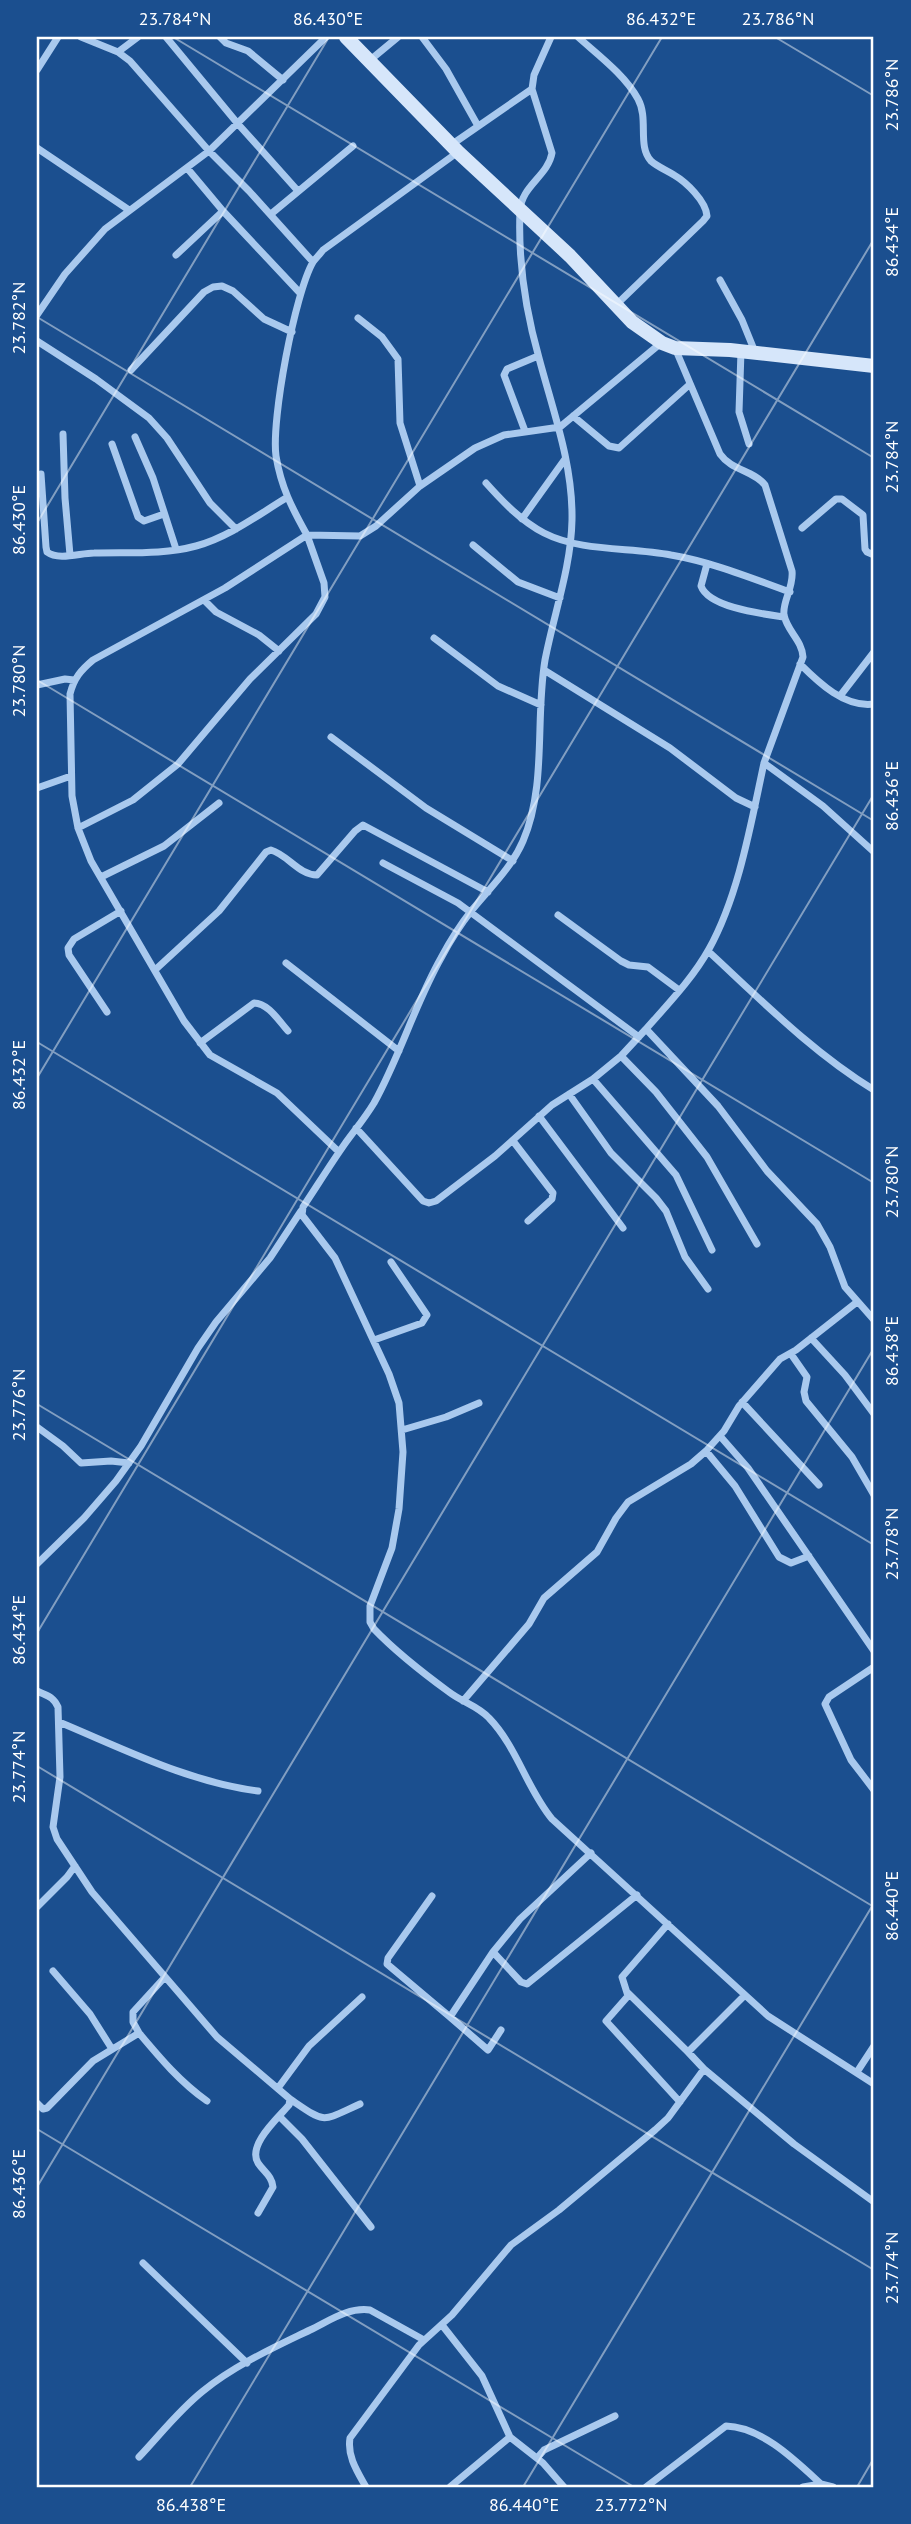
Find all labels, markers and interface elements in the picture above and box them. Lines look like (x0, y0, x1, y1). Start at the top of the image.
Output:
text: 23.784°N (139, 7, 211, 30)
text: 86.430°E (293, 7, 363, 30)
text: 86.432°E (626, 7, 696, 30)
text: 23.786°N (742, 7, 814, 30)
text: 23.786°N (880, 59, 903, 131)
text: 86.434°E (880, 207, 903, 277)
text: 23.782°N (7, 282, 30, 354)
text: 23.784°N (880, 421, 903, 493)
text: 86.430°E (7, 485, 30, 555)
text: 23.780°N (7, 645, 30, 717)
text: 86.436°E (880, 761, 903, 831)
text: 86.432°E (7, 1040, 30, 1110)
text: 23.780°N (880, 1146, 903, 1218)
text: 86.438°E (880, 1316, 903, 1386)
text: 23.776°N (7, 1369, 30, 1441)
text: 23.778°N (880, 1508, 903, 1580)
text: 86.434°E (7, 1595, 30, 1665)
text: 23.774°N (7, 1731, 30, 1803)
text: 86.440°E (880, 1871, 903, 1941)
text: 86.436°E (7, 2149, 30, 2219)
text: 23.774°N (880, 2232, 903, 2304)
text: 86.438°E (156, 2493, 226, 2516)
text: 86.440°E (489, 2493, 559, 2516)
text: 23.772°N (595, 2493, 667, 2516)

